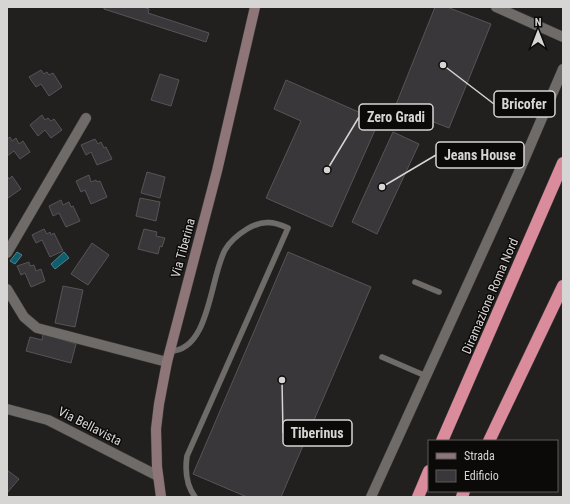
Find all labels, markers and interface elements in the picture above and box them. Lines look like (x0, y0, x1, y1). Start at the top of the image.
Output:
north arrow (518, 12, 558, 52)
text: N (535, 16, 542, 29)
callout: Bricofer (494, 91, 555, 117)
text: Bricofer (501, 96, 547, 112)
callout: Zero Gradi (359, 104, 433, 130)
text: Zero Gradi (367, 109, 425, 125)
callout: Jeans House (436, 142, 524, 168)
text: Jeans House (444, 147, 516, 163)
street label: Via Tiberina (168, 217, 198, 279)
street label: Diramazione Roma Nord (459, 236, 521, 356)
street label: Via Bellavista (56, 404, 124, 448)
callout: Tiberinus (283, 420, 352, 446)
text: Tiberinus (290, 425, 344, 441)
legend (428, 440, 558, 492)
text: Strada (464, 449, 495, 463)
text: Edificio (464, 469, 499, 483)

